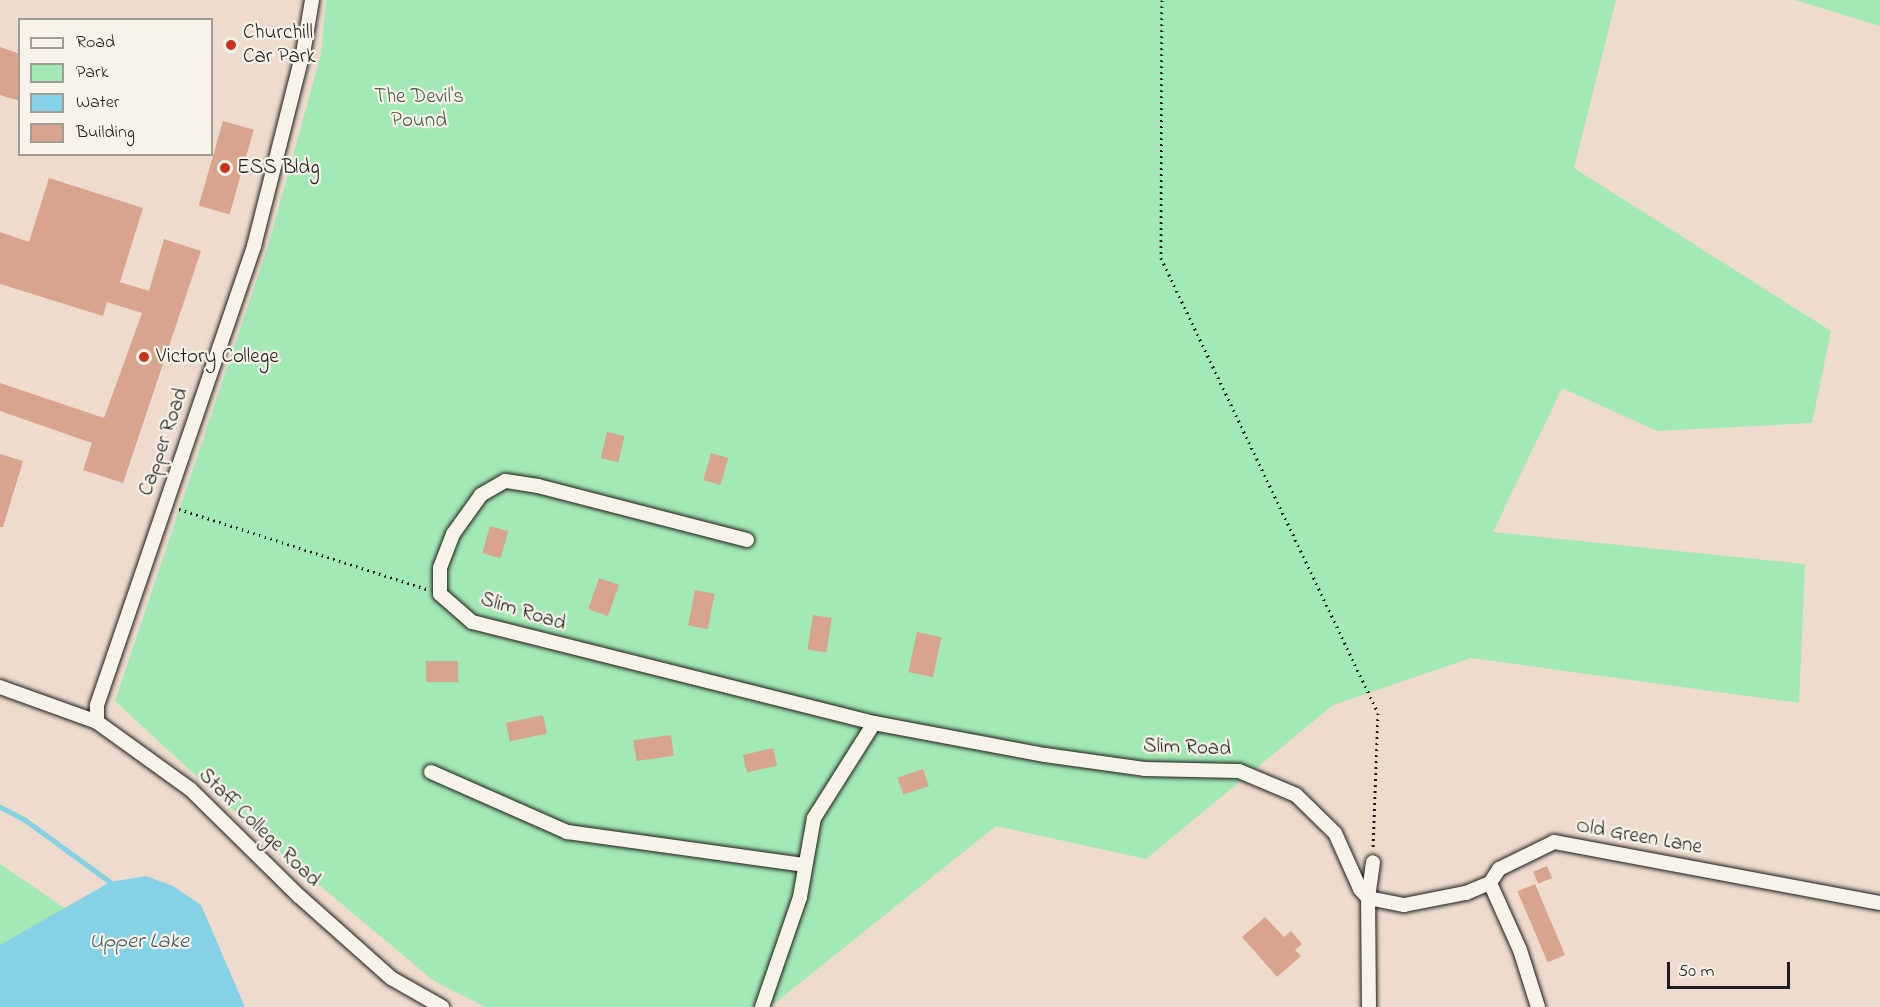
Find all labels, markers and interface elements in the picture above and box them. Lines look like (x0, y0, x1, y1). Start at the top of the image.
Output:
legend (18, 18, 213, 156)
place label: Churchill Car Park (243, 20, 316, 70)
text: Road (76, 30, 115, 56)
marker: Churchill Car Park (224, 38, 238, 52)
text: Park (76, 60, 109, 86)
park label: The Devil's Pound (374, 84, 464, 134)
text: Water (76, 90, 119, 116)
text: Building (76, 120, 135, 146)
place label: ESS Bldg (237, 155, 320, 181)
marker: ESS Bldg (218, 161, 232, 175)
place label: Victory College (156, 344, 279, 370)
marker: Victory College (137, 350, 151, 364)
street label: Capper Road (134, 385, 194, 499)
street label: Slim Road (477, 587, 569, 637)
street label: Slim Road (1143, 734, 1231, 762)
street label: Staff College Road (193, 763, 325, 893)
street label: Old Green Lane (1574, 814, 1704, 860)
water label: Upper Lake (89, 930, 189, 956)
scale bar (1670, 950, 1793, 988)
text: 50 m (1678, 959, 1715, 985)

